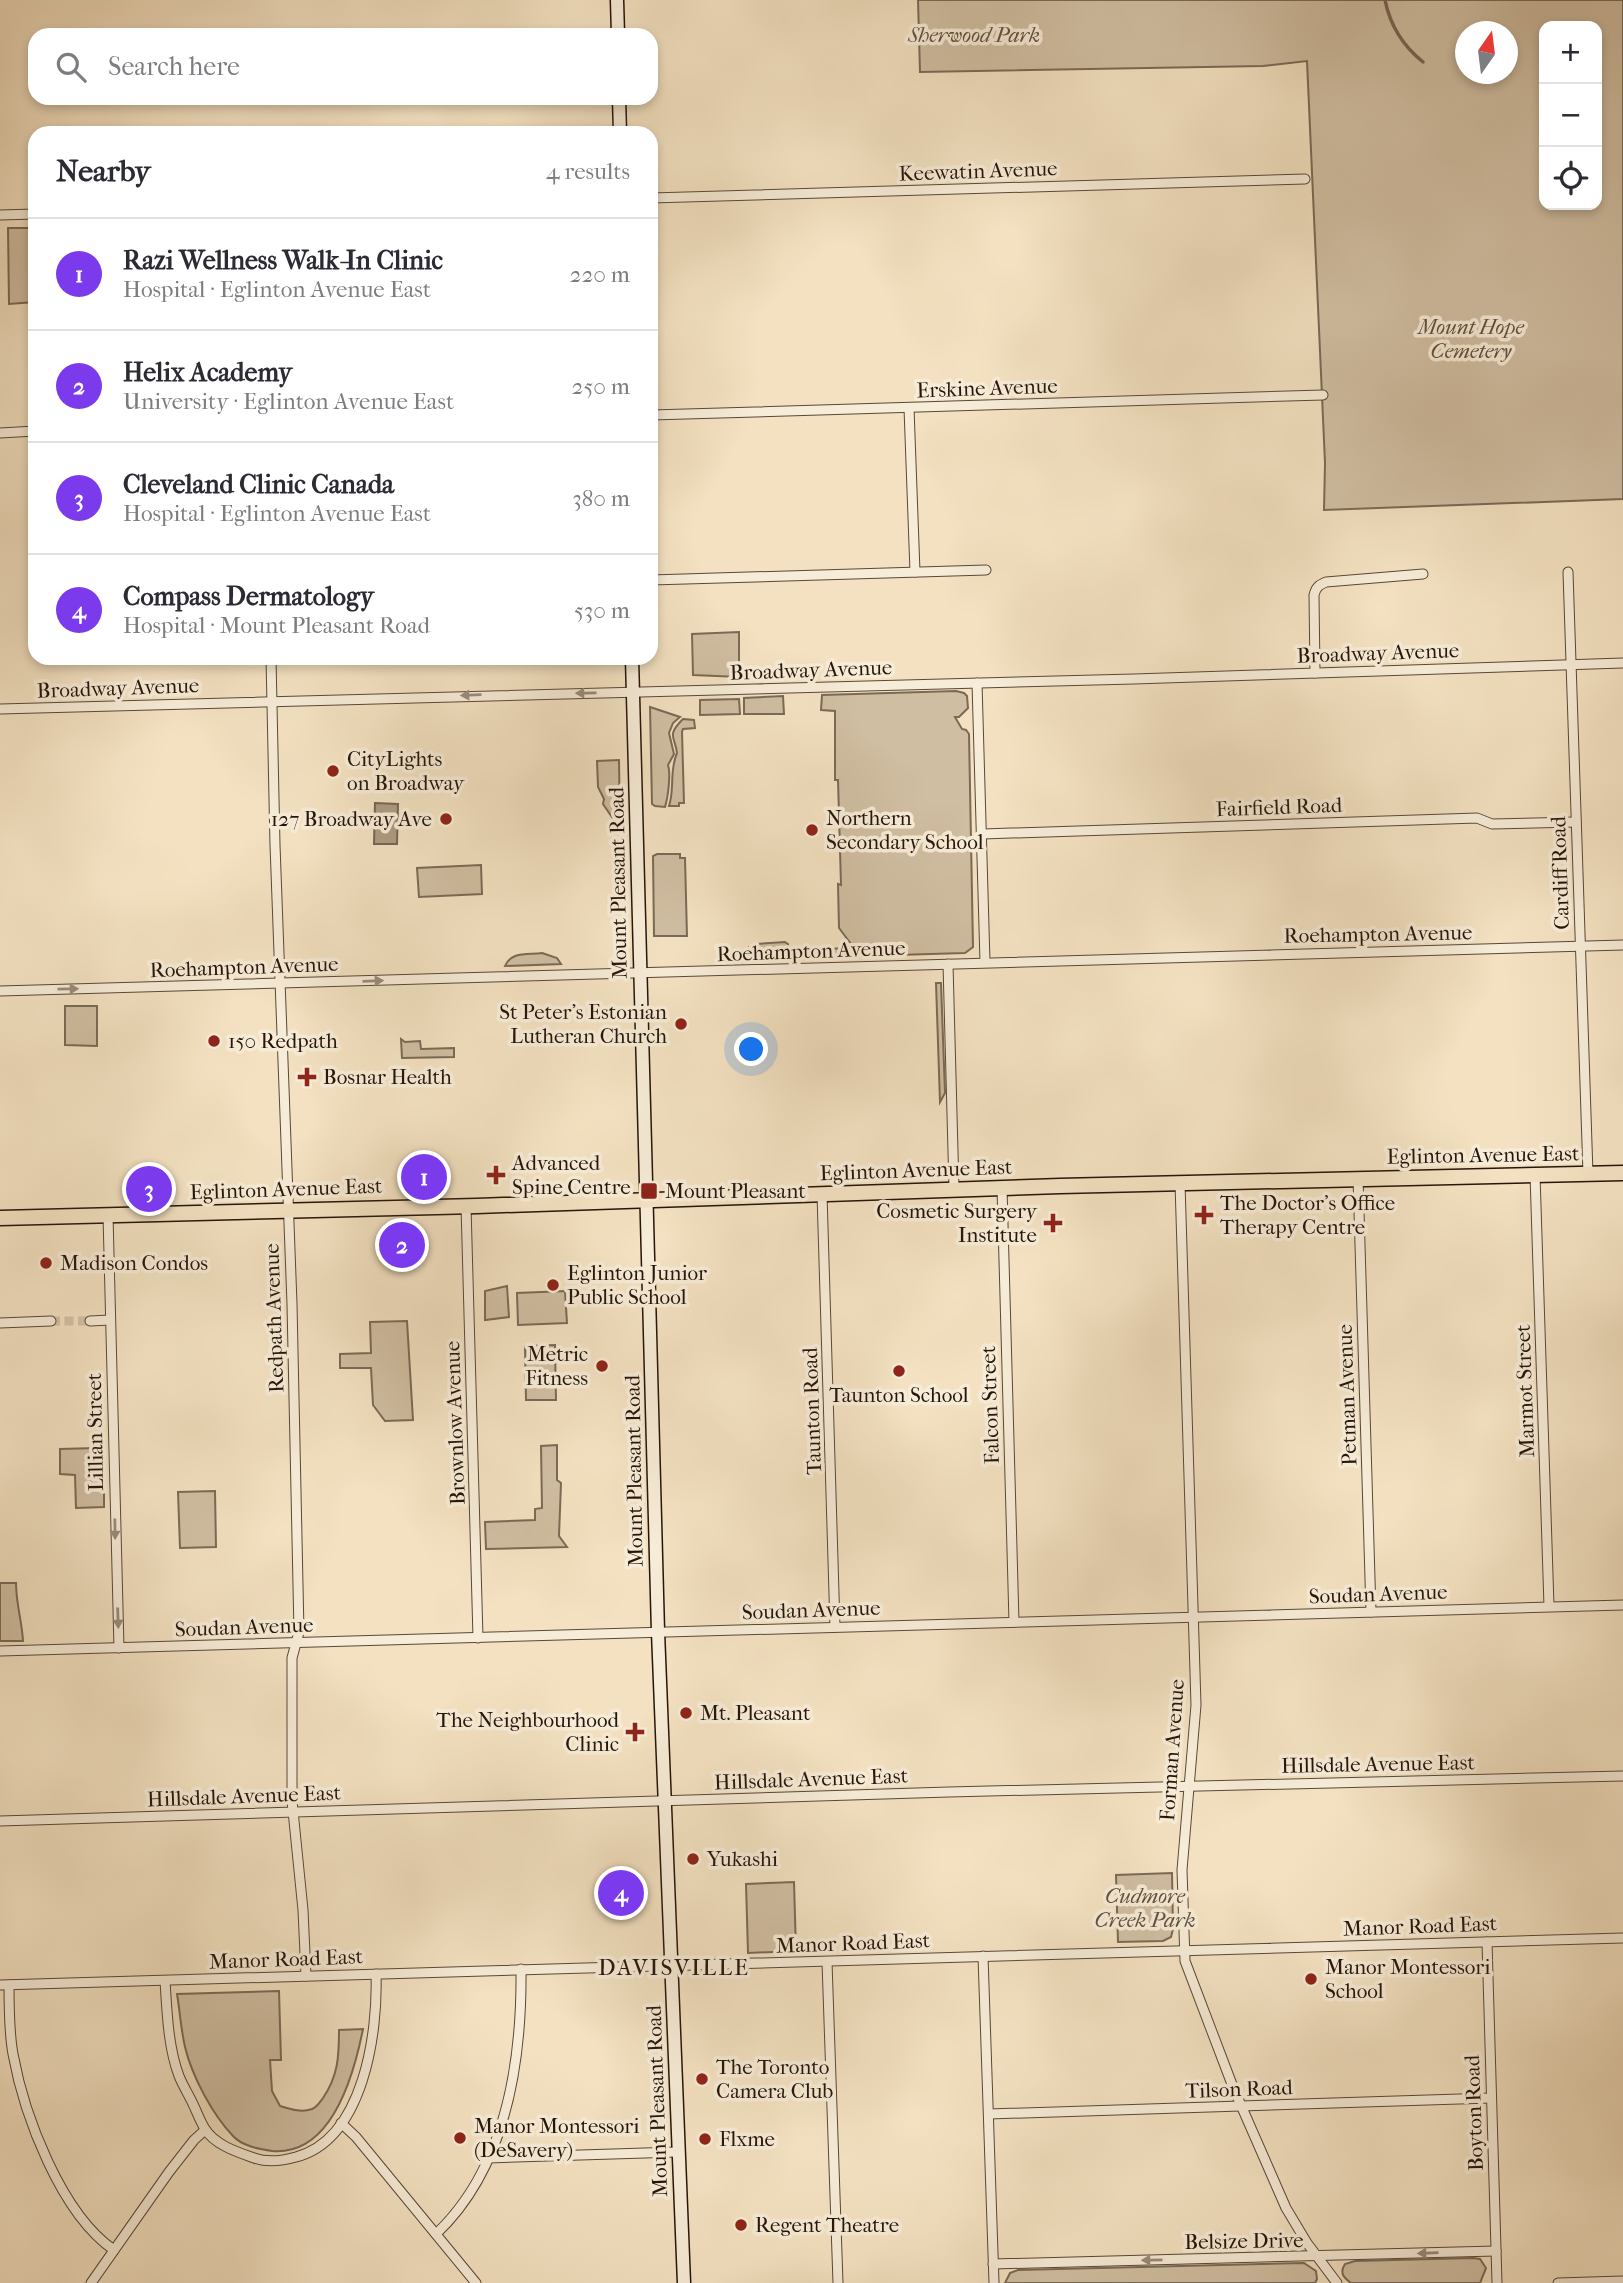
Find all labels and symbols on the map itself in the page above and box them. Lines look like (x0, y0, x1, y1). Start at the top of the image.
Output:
north arrow (1455, 21, 1518, 84)
park label: Sherwood Park (907, 23, 1040, 47)
street label: Keewatin Avenue (898, 156, 1058, 186)
park label: Mount Hope Cemetery (1416, 315, 1524, 363)
street label: Erskine Avenue (916, 374, 1058, 402)
street label: Broadway Avenue (1296, 638, 1460, 668)
street label: Broadway Avenue (729, 655, 893, 685)
street label: Broadway Avenue (36, 673, 200, 703)
one-way arrow (575, 687, 597, 699)
one-way arrow (460, 690, 482, 701)
place label: CityLights on Broadway (347, 747, 465, 795)
marker: CityLights on Broadway (325, 763, 341, 779)
street label: Mount Pleasant Road (604, 786, 632, 979)
street label: Fairfield Road (1215, 793, 1343, 821)
place label: Northern Secondary School (826, 806, 984, 854)
place label: 127 Broadway Ave (271, 807, 432, 831)
marker: 127 Broadway Ave (438, 811, 454, 827)
street label: Cardiff Road (1546, 815, 1574, 930)
marker: Northern Secondary School (804, 822, 820, 838)
street label: Roehampton Avenue (1283, 920, 1473, 948)
street label: Roehampton Avenue (716, 936, 906, 966)
street label: Roehampton Avenue (149, 952, 339, 982)
one-way arrow (363, 975, 385, 987)
one-way arrow (57, 984, 79, 995)
place label: St Peter's Estonian Lutheran Church (499, 1000, 667, 1048)
marker: St Peter's Estonian Lutheran Church (673, 1016, 689, 1032)
place label: 150 Redpath (228, 1029, 338, 1053)
your location (734, 1032, 768, 1066)
marker: 150 Redpath (206, 1033, 222, 1049)
place label: Bosnar Health (323, 1065, 452, 1089)
marker: Bosnar Health (297, 1067, 317, 1087)
street label: Eglinton Avenue East (1386, 1141, 1580, 1169)
pin: 1 (401, 1151, 447, 1203)
place label: Advanced Spine Centre (511, 1151, 631, 1199)
street label: Eglinton Avenue East (819, 1155, 1013, 1185)
pin: 3 (126, 1163, 172, 1215)
marker: Advanced Spine Centre (486, 1165, 506, 1185)
street label: Eglinton Avenue East (189, 1174, 383, 1204)
place label: Mount Pleasant (665, 1179, 806, 1203)
marker: Mount Pleasant (639, 1181, 659, 1201)
place label: The Doctor's Office Therapy Centre (1220, 1191, 1395, 1239)
place label: Cosmetic Surgery Institute (876, 1199, 1038, 1247)
marker: The Doctor's Office Therapy Centre (1194, 1205, 1214, 1225)
marker: Cosmetic Surgery Institute (1043, 1213, 1063, 1233)
pin: 2 (379, 1219, 425, 1271)
street label: Redpath Avenue (259, 1243, 289, 1393)
place label: Madison Condos (60, 1251, 208, 1275)
marker: Madison Condos (38, 1255, 54, 1271)
place label: Eglinton Junior Public School (567, 1261, 707, 1309)
marker: Eglinton Junior Public School (545, 1277, 561, 1293)
street label: Petman Avenue (1333, 1324, 1361, 1466)
street label: Marmot Street (1511, 1324, 1539, 1458)
street label: Brownlow Avenue (440, 1340, 470, 1506)
place label: Metric Fitness (525, 1342, 588, 1390)
street label: Falcon Street (976, 1345, 1004, 1465)
street label: Taunton Road (798, 1346, 826, 1475)
marker: Metric Fitness (594, 1358, 610, 1374)
marker: Taunton School (891, 1363, 907, 1379)
street label: Lillian Street (82, 1372, 108, 1491)
street label: Mount Pleasant Road (620, 1374, 648, 1567)
place label: Taunton School (829, 1383, 969, 1407)
one-way arrow (109, 1518, 121, 1540)
street label: Soudan Avenue (1308, 1580, 1448, 1608)
street label: Soudan Avenue (741, 1596, 881, 1624)
one-way arrow (112, 1607, 123, 1629)
street label: Soudan Avenue (174, 1613, 314, 1641)
street label: Forman Avenue (1155, 1678, 1189, 1822)
place label: Mt. Pleasant (700, 1701, 811, 1725)
marker: Mt. Pleasant (678, 1705, 694, 1721)
place label: The Neighbourhood Clinic (436, 1708, 620, 1756)
marker: The Neighbourhood Clinic (625, 1722, 645, 1742)
street label: Hillsdale Avenue East (1281, 1750, 1476, 1778)
street label: Hillsdale Avenue East (714, 1764, 909, 1794)
street label: Hillsdale Avenue East (147, 1781, 342, 1811)
place label: Yukashi (706, 1847, 778, 1871)
marker: Yukashi (685, 1851, 701, 1867)
pin: 4 (598, 1867, 644, 1919)
park label: Cudmore Creek Park (1095, 1884, 1195, 1932)
street label: Manor Road East (1343, 1911, 1498, 1941)
street label: Manor Road East (776, 1928, 931, 1958)
street label: Manor Road East (209, 1944, 364, 1974)
district label: DAVISVILLE (598, 1954, 750, 1981)
place label: Manor Montessori School (1325, 1955, 1490, 2003)
marker: Manor Montessori School (1303, 1971, 1319, 1987)
street label: Mount Pleasant Road (642, 2004, 672, 2197)
street label: Boyton Road (1460, 2054, 1488, 2172)
place label: The Toronto Camera Club (716, 2055, 833, 2103)
marker: The Toronto Camera Club (694, 2071, 710, 2087)
street label: Tilson Road (1185, 2075, 1294, 2103)
place label: Manor Montessori (DeSavery) (474, 2114, 639, 2162)
place label: Flxme (719, 2127, 775, 2151)
marker: Manor Montessori (DeSavery) (452, 2130, 468, 2146)
marker: Flxme (697, 2131, 713, 2147)
place label: Regent Theatre (755, 2213, 899, 2237)
marker: Regent Theatre (733, 2217, 749, 2233)
street label: Belsize Drive (1184, 2228, 1304, 2254)
one-way arrow (1417, 2247, 1439, 2259)
one-way arrow (1140, 2255, 1162, 2266)

